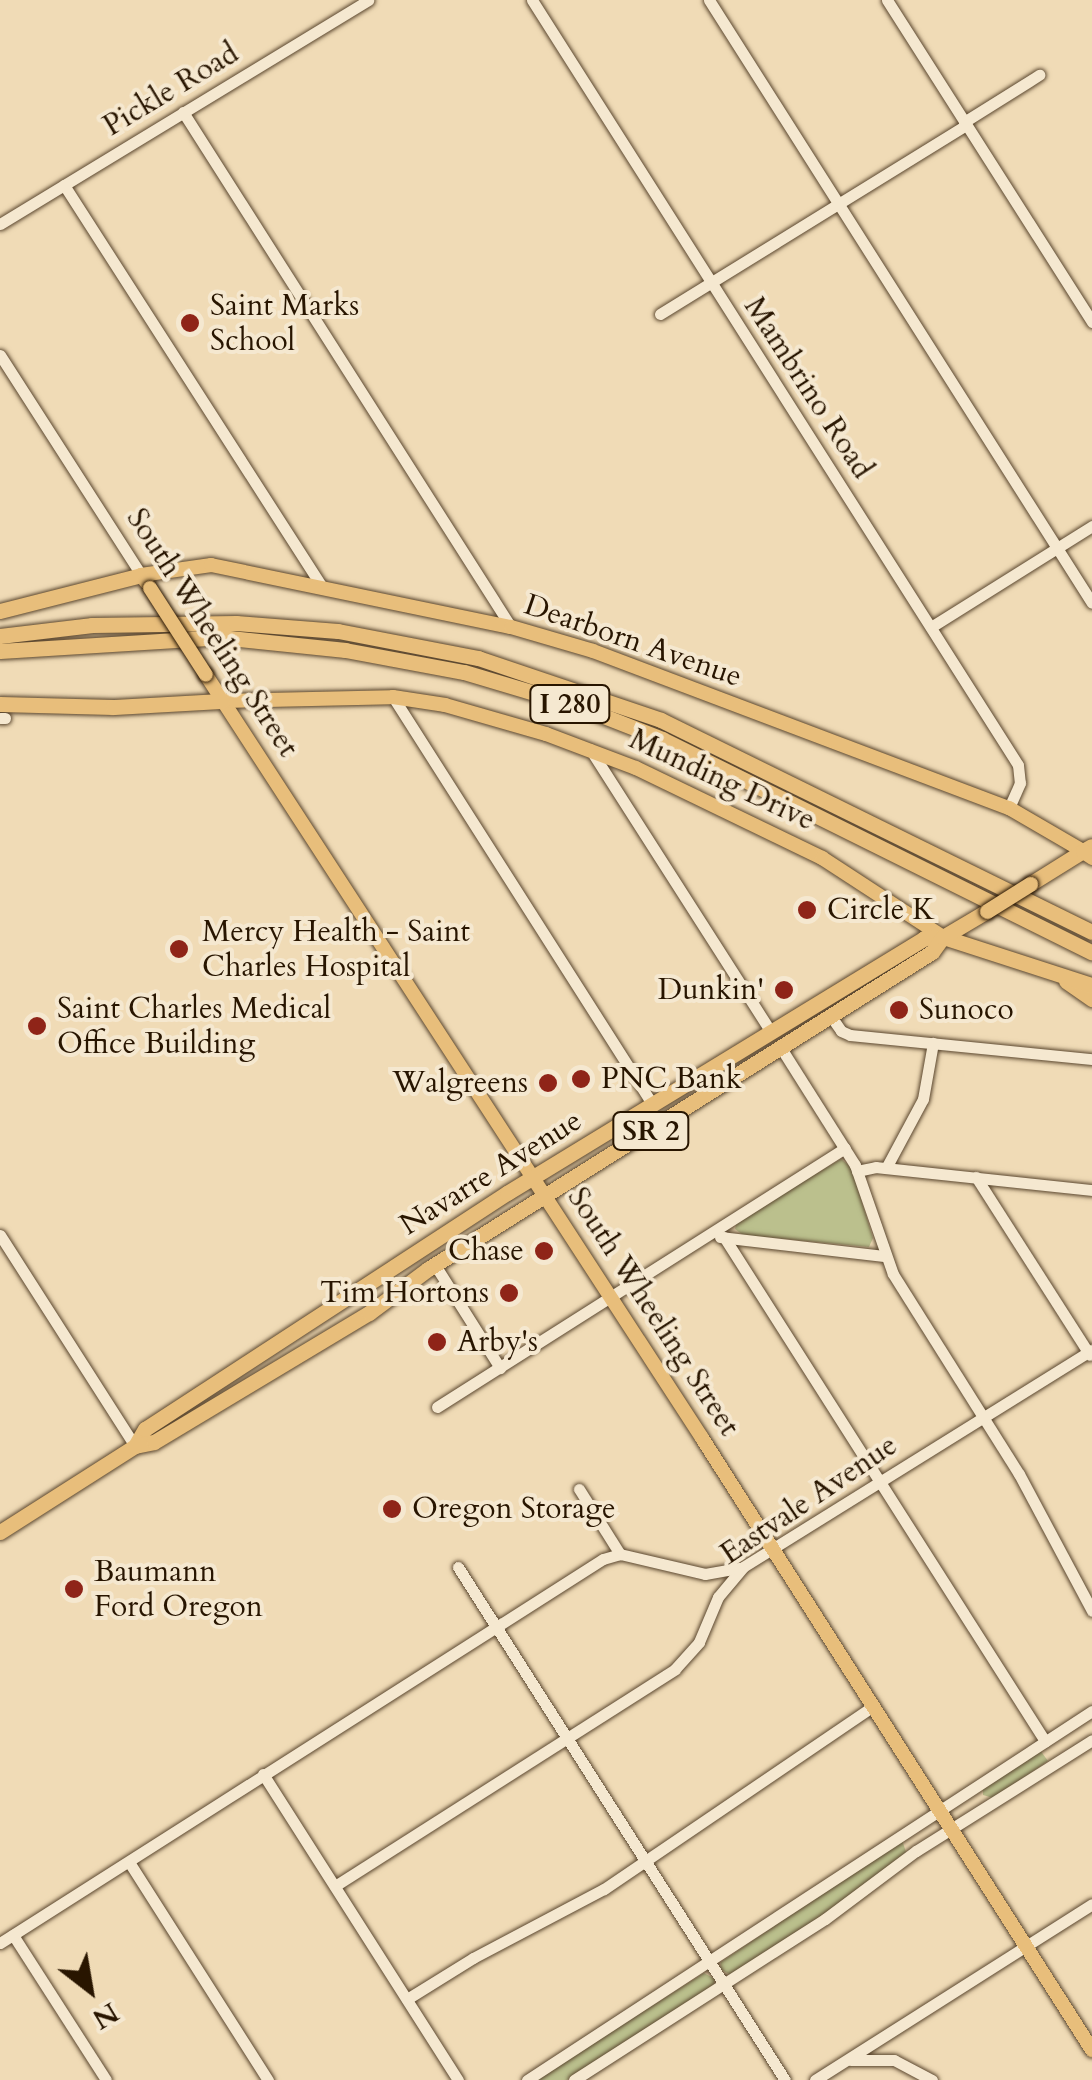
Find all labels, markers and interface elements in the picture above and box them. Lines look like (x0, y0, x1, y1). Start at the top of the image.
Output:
street label: Pickle Road (97, 36, 245, 144)
place label: Saint Marks School (210, 288, 359, 358)
street label: Mambrino Road (736, 290, 880, 486)
marker: Saint Marks School (179, 312, 201, 334)
street label: South Wheeling Street (118, 502, 306, 764)
street label: Dearborn Avenue (520, 587, 746, 695)
road number: I 280 (528, 681, 612, 727)
street label: Munding Drive (623, 721, 821, 839)
place label: Circle K (827, 892, 935, 928)
marker: Circle K (796, 899, 818, 921)
place label: Mercy Health - Saint Charles Hospital (202, 914, 470, 984)
marker: Mercy Health - Saint Charles Hospital (166, 936, 192, 962)
place label: Dunkin' (658, 972, 764, 1008)
marker: Dunkin' (773, 979, 795, 1001)
place label: Saint Charles Medical Office Building (57, 991, 331, 1062)
place label: Sunoco (919, 992, 1014, 1028)
marker: Sunoco (888, 999, 910, 1021)
marker: Saint Charles Medical Office Building (26, 1015, 48, 1037)
place label: PNC Bank (601, 1061, 742, 1097)
place label: Walgreens (392, 1065, 528, 1101)
marker: PNC Bank (570, 1068, 592, 1090)
marker: Walgreens (537, 1072, 559, 1094)
street label: Navarre Avenue (393, 1103, 589, 1243)
road number: SR 2 (611, 1108, 691, 1154)
street label: South Wheeling Street (559, 1181, 747, 1443)
place label: Chase (448, 1233, 524, 1269)
marker: Chase (533, 1240, 555, 1262)
place label: Tim Hortons (320, 1275, 489, 1311)
marker: Tim Hortons (498, 1282, 520, 1304)
place label: Arby's (457, 1324, 538, 1360)
marker: Arby's (426, 1331, 448, 1353)
street label: Eastvale Avenue (714, 1428, 904, 1572)
place label: Oregon Storage (412, 1491, 616, 1527)
marker: Oregon Storage (381, 1498, 403, 1520)
place label: Baumann Ford Oregon (94, 1554, 263, 1624)
marker: Baumann Ford Oregon (63, 1578, 85, 1600)
north arrow (40, 1940, 140, 2040)
text: N (85, 1993, 126, 2038)

